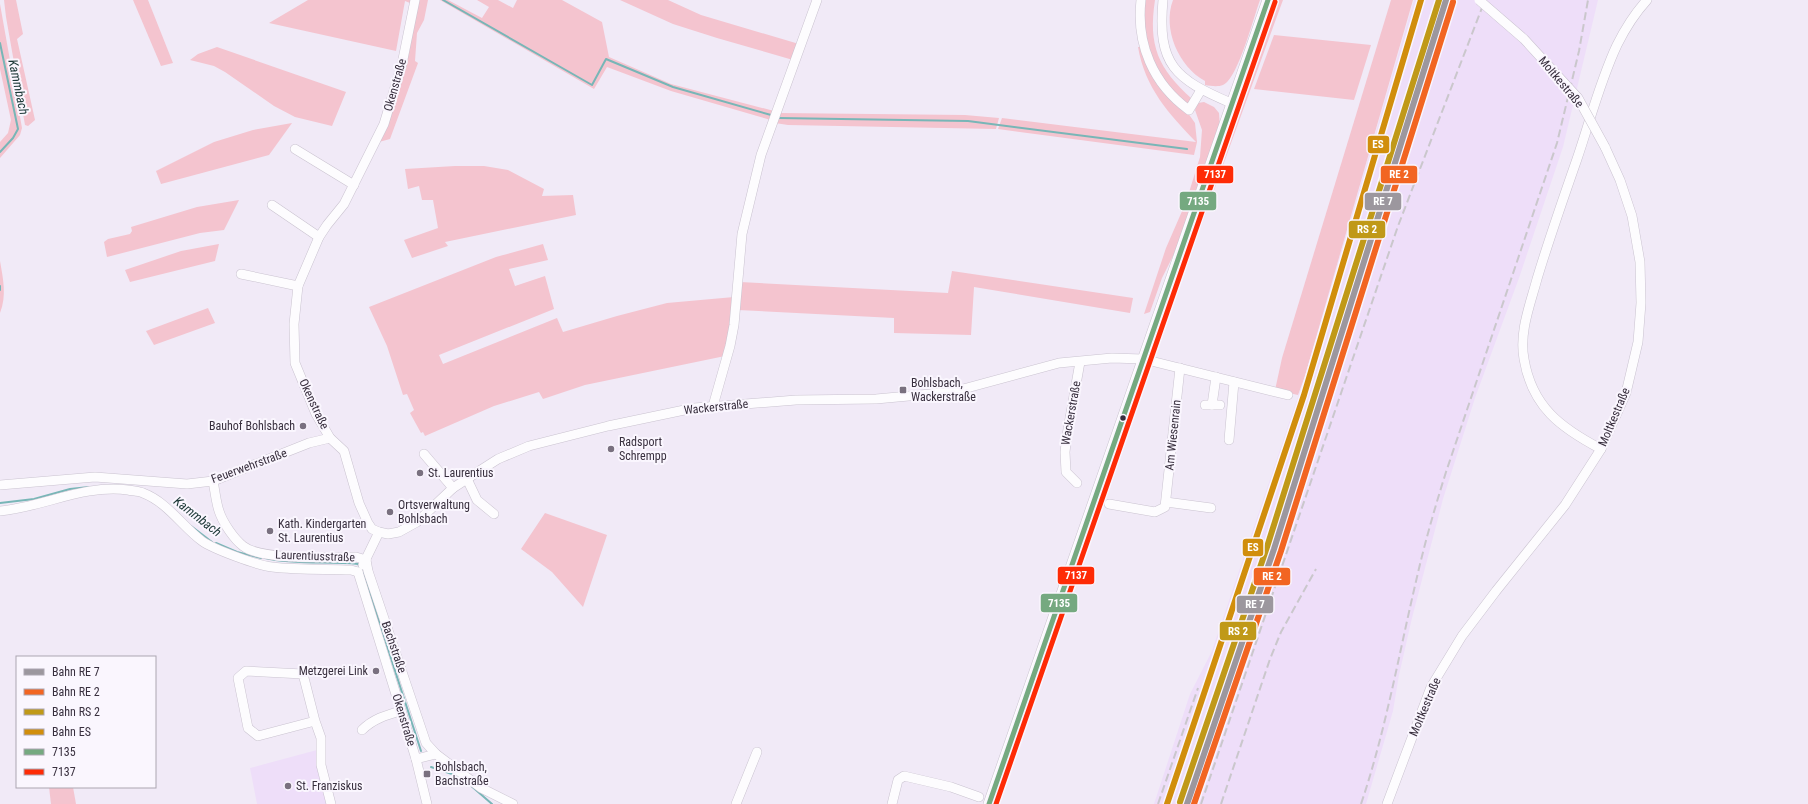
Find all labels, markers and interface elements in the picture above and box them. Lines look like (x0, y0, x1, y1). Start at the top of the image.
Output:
street label: Moltkestraße (1536, 54, 1587, 111)
street label: Okenstraße (381, 57, 409, 113)
water label: Kammbach (5, 58, 32, 116)
line badge: ES (1367, 135, 1390, 154)
text: ES (1372, 138, 1384, 151)
line badge: 7137 (1196, 165, 1234, 184)
line badge: RE 2 (1380, 165, 1418, 184)
text: 7137 (1204, 168, 1227, 181)
text: RE 2 (1389, 168, 1409, 181)
line badge: 7135 (1179, 191, 1217, 211)
line badge: RE 7 (1364, 192, 1402, 211)
text: 7135 (1187, 195, 1210, 208)
text: RE 7 (1373, 195, 1393, 208)
line badge: RS 2 (1348, 220, 1386, 239)
text: RS 2 (1357, 223, 1377, 236)
place label: Bohlsbach, Wackerstraße (911, 376, 976, 404)
street label: Okenstraße (296, 377, 332, 432)
street label: Wackerstraße (1058, 379, 1084, 446)
marker: Bohlsbach, Wackerstraße (898, 385, 908, 395)
street label: Moltkestraße (1595, 385, 1633, 448)
street label: Wackerstraße (683, 397, 749, 417)
street label: Am Wiesenrain (1162, 399, 1184, 471)
unlabelled marker (1118, 413, 1128, 423)
place label: Bauhof Bohlsbach (209, 419, 295, 433)
marker: Bauhof Bohlsbach (298, 421, 308, 431)
place label: Radsport Schrempp (619, 435, 667, 463)
marker: Radsport Schrempp (606, 444, 616, 454)
street label: Feuerwehrstraße (209, 446, 289, 486)
place label: St. Laurentius (428, 466, 494, 480)
marker: St. Laurentius (415, 468, 425, 478)
water label: Kammbach (171, 493, 224, 540)
place label: Ortsverwaltung Bohlsbach (398, 498, 470, 526)
marker: Ortsverwaltung Bohlsbach (385, 507, 395, 517)
place label: Kath. Kindergarten St. Laurentius (278, 517, 367, 545)
marker: Kath. Kindergarten St. Laurentius (265, 526, 275, 536)
line badge: ES (1242, 538, 1264, 557)
text: ES (1247, 541, 1259, 554)
street label: Laurentiusstraße (275, 548, 356, 564)
line badge: 7137 (1057, 566, 1095, 585)
line badge: RE 2 (1253, 567, 1291, 586)
text: 7137 (1065, 569, 1088, 582)
text: RE 2 (1262, 570, 1282, 583)
line badge: 7135 (1040, 593, 1078, 613)
line badge: RE 7 (1236, 595, 1274, 614)
text: 7135 (1048, 597, 1071, 610)
text: RE 7 (1245, 598, 1265, 611)
street label: Bachstraße (379, 619, 409, 675)
line badge: RS 2 (1219, 621, 1257, 641)
text: RS 2 (1228, 625, 1248, 638)
legend (16, 656, 156, 788)
place label: Metzgerei Link (299, 664, 369, 678)
text: Bahn RE 7 (52, 665, 100, 679)
marker: Metzgerei Link (371, 666, 381, 676)
street label: Moltkestraße (1406, 675, 1444, 738)
text: Bahn RE 2 (52, 685, 100, 699)
street label: Okenstraße (389, 692, 419, 748)
text: Bahn RS 2 (52, 705, 100, 719)
text: Bahn ES (52, 725, 91, 739)
text: 7135 (52, 745, 76, 759)
place label: Bohlsbach, Bachstraße (435, 760, 489, 788)
text: 7137 (52, 765, 76, 779)
marker: Bohlsbach, Bachstraße (422, 769, 432, 779)
place label: St. Franziskus (296, 779, 362, 793)
marker: St. Franziskus (283, 781, 293, 791)

